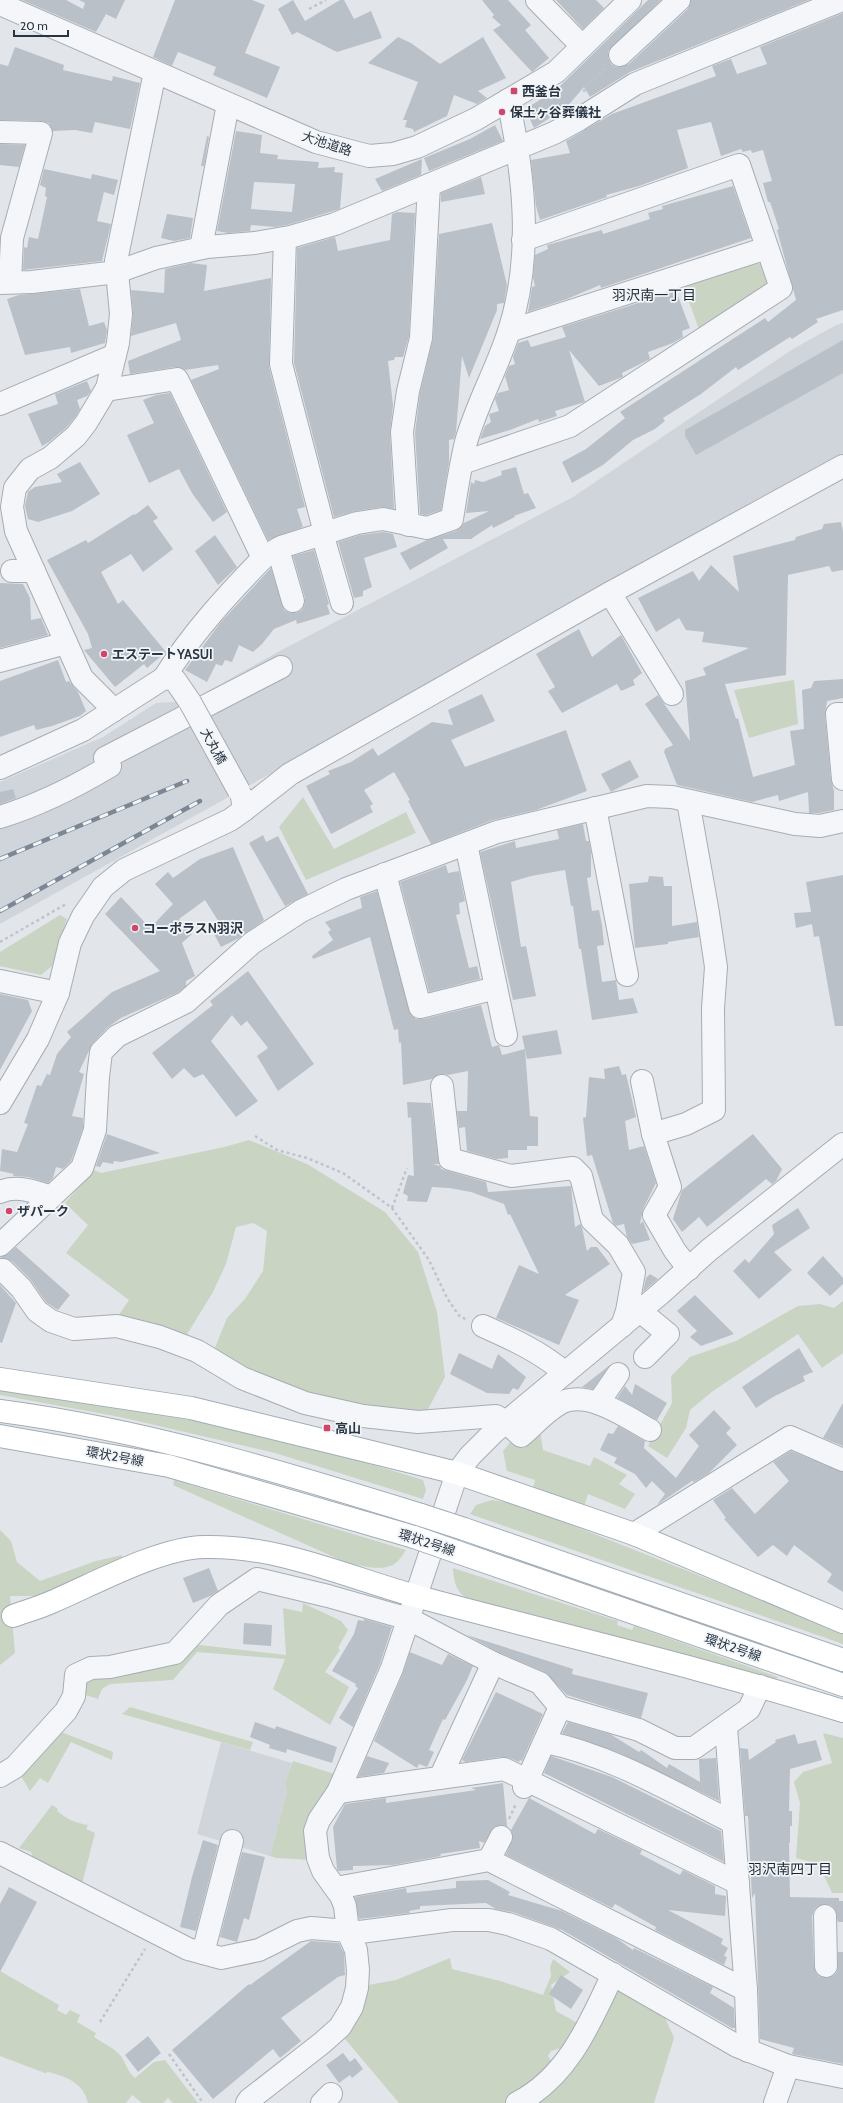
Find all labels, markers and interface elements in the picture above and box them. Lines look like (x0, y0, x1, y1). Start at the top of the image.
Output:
scale bar (14, 12, 68, 38)
text: 20 m (20, 18, 48, 33)
place label: 西釜台 (522, 83, 561, 99)
marker: 西釜台 (509, 86, 519, 96)
place label: 保土ヶ谷葬儀社 (510, 104, 601, 120)
marker: 保土ヶ谷葬儀社 (497, 107, 507, 117)
street label: 大池道路 (300, 127, 354, 159)
district label: 羽沢南一丁目 (612, 286, 696, 304)
place label: エステートYASUI (112, 646, 213, 662)
marker: エステートYASUI (99, 649, 109, 659)
street label: 大丸橋 (198, 725, 230, 767)
place label: コーポラスN羽沢 (143, 920, 243, 936)
marker: コーポラスN羽沢 (130, 923, 140, 933)
place label: ザパーク (17, 1203, 69, 1219)
marker: ザパーク (4, 1206, 14, 1216)
place label: 高山 (335, 1420, 361, 1436)
marker: 高山 (322, 1423, 332, 1433)
street label: 環状2号線 (85, 1443, 145, 1469)
street label: 環状2号線 (397, 1525, 457, 1559)
street label: 環状2号線 (703, 1630, 763, 1664)
district label: 羽沢南四丁目 (748, 1860, 832, 1878)

